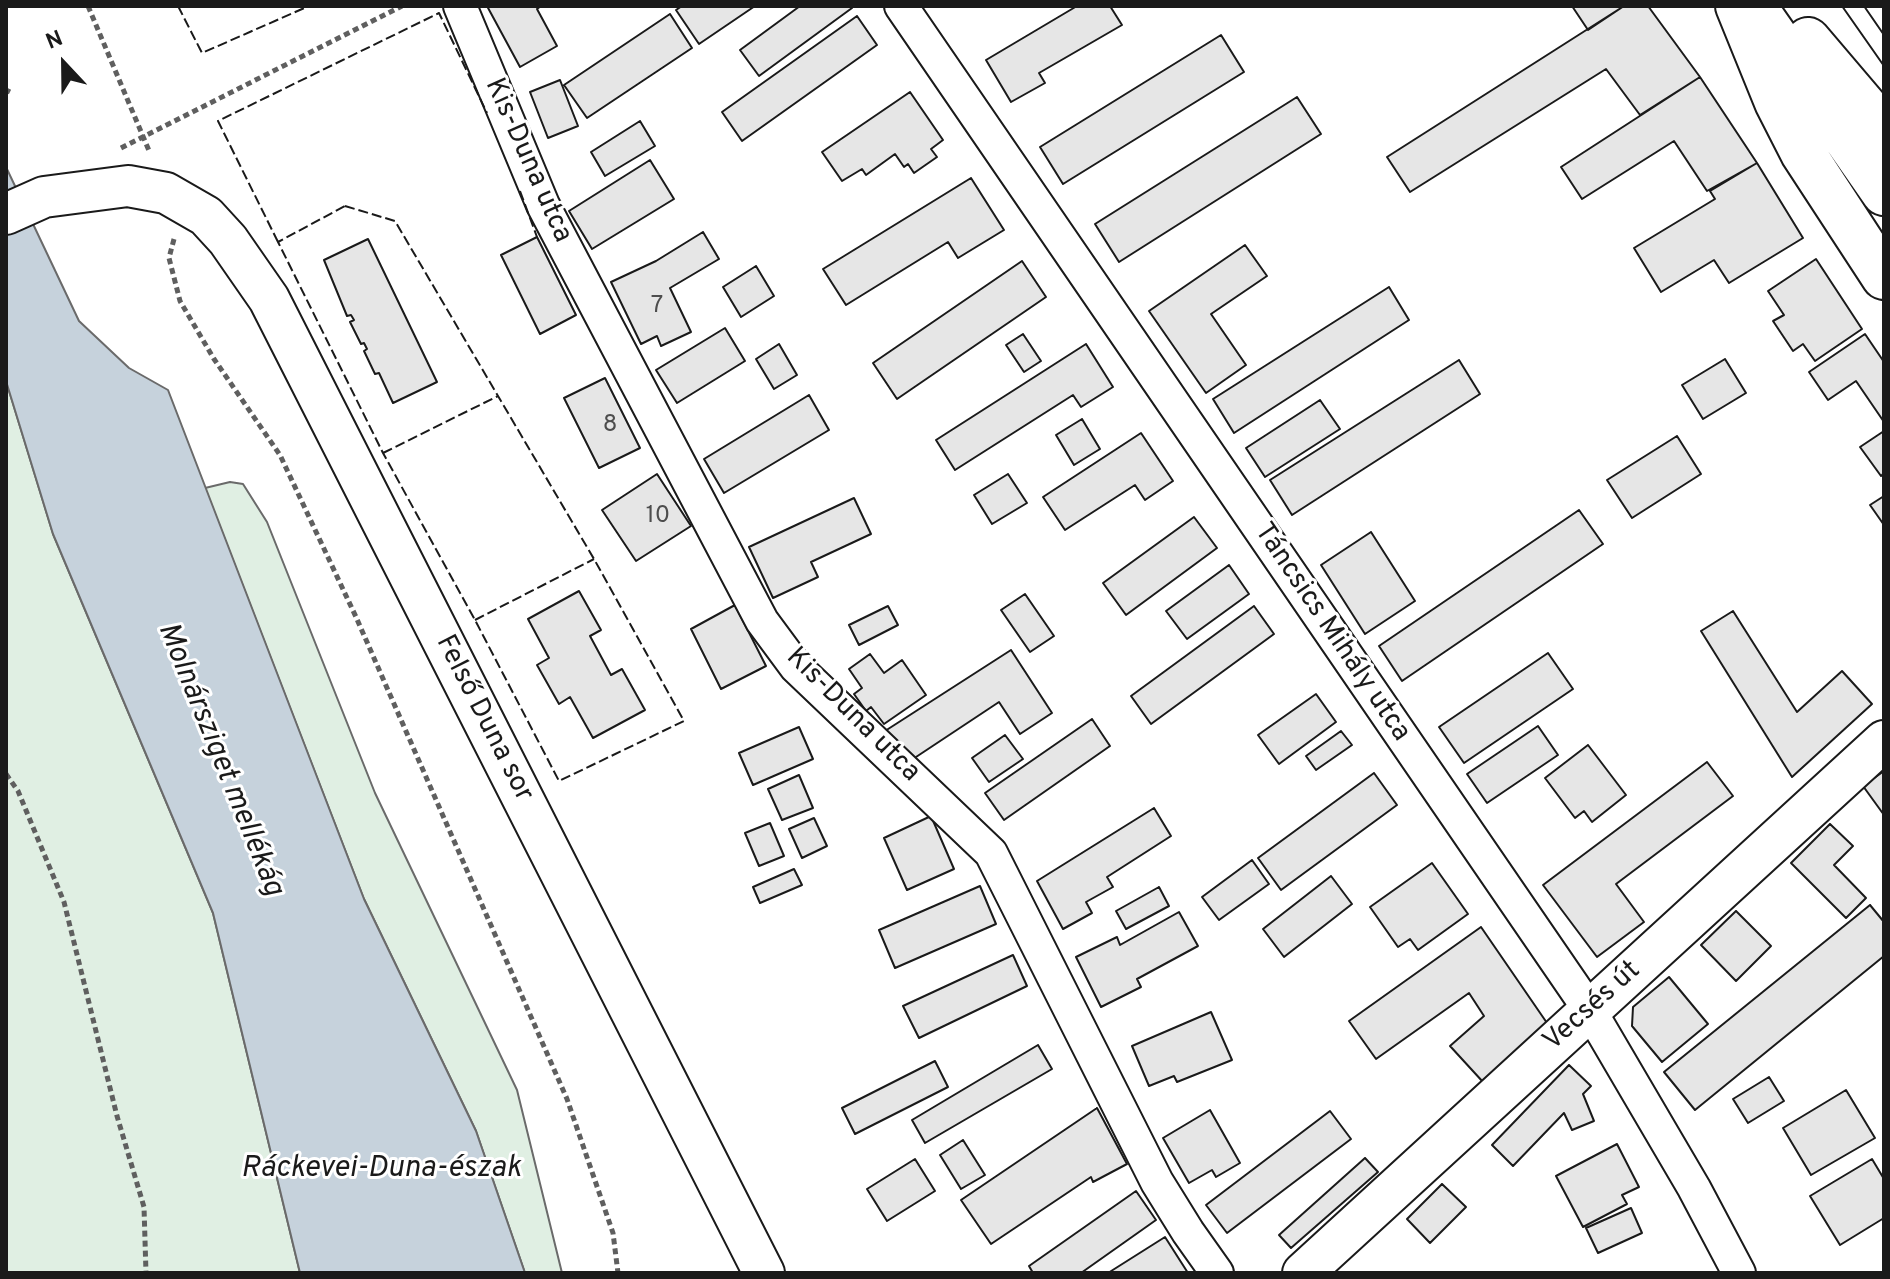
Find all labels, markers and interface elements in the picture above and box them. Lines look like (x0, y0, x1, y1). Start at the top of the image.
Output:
north arrow (24, 24, 104, 104)
text: N (42, 26, 67, 57)
street label: Kis-Duna utca (476, 74, 578, 248)
house number: 7 (651, 293, 663, 321)
house number: 8 (603, 412, 617, 440)
house number: 10 (646, 503, 670, 531)
street label: Táncsics Mihály utca (1245, 517, 1417, 749)
water label: Molnársziget mellékág (148, 618, 290, 902)
street label: Felső Duna sor (427, 630, 539, 808)
street label: Kis-Duna utca (778, 642, 926, 790)
street label: Vecsés út (1538, 955, 1648, 1059)
water label: Ráckevei-Duna-észak (241, 1152, 521, 1188)

